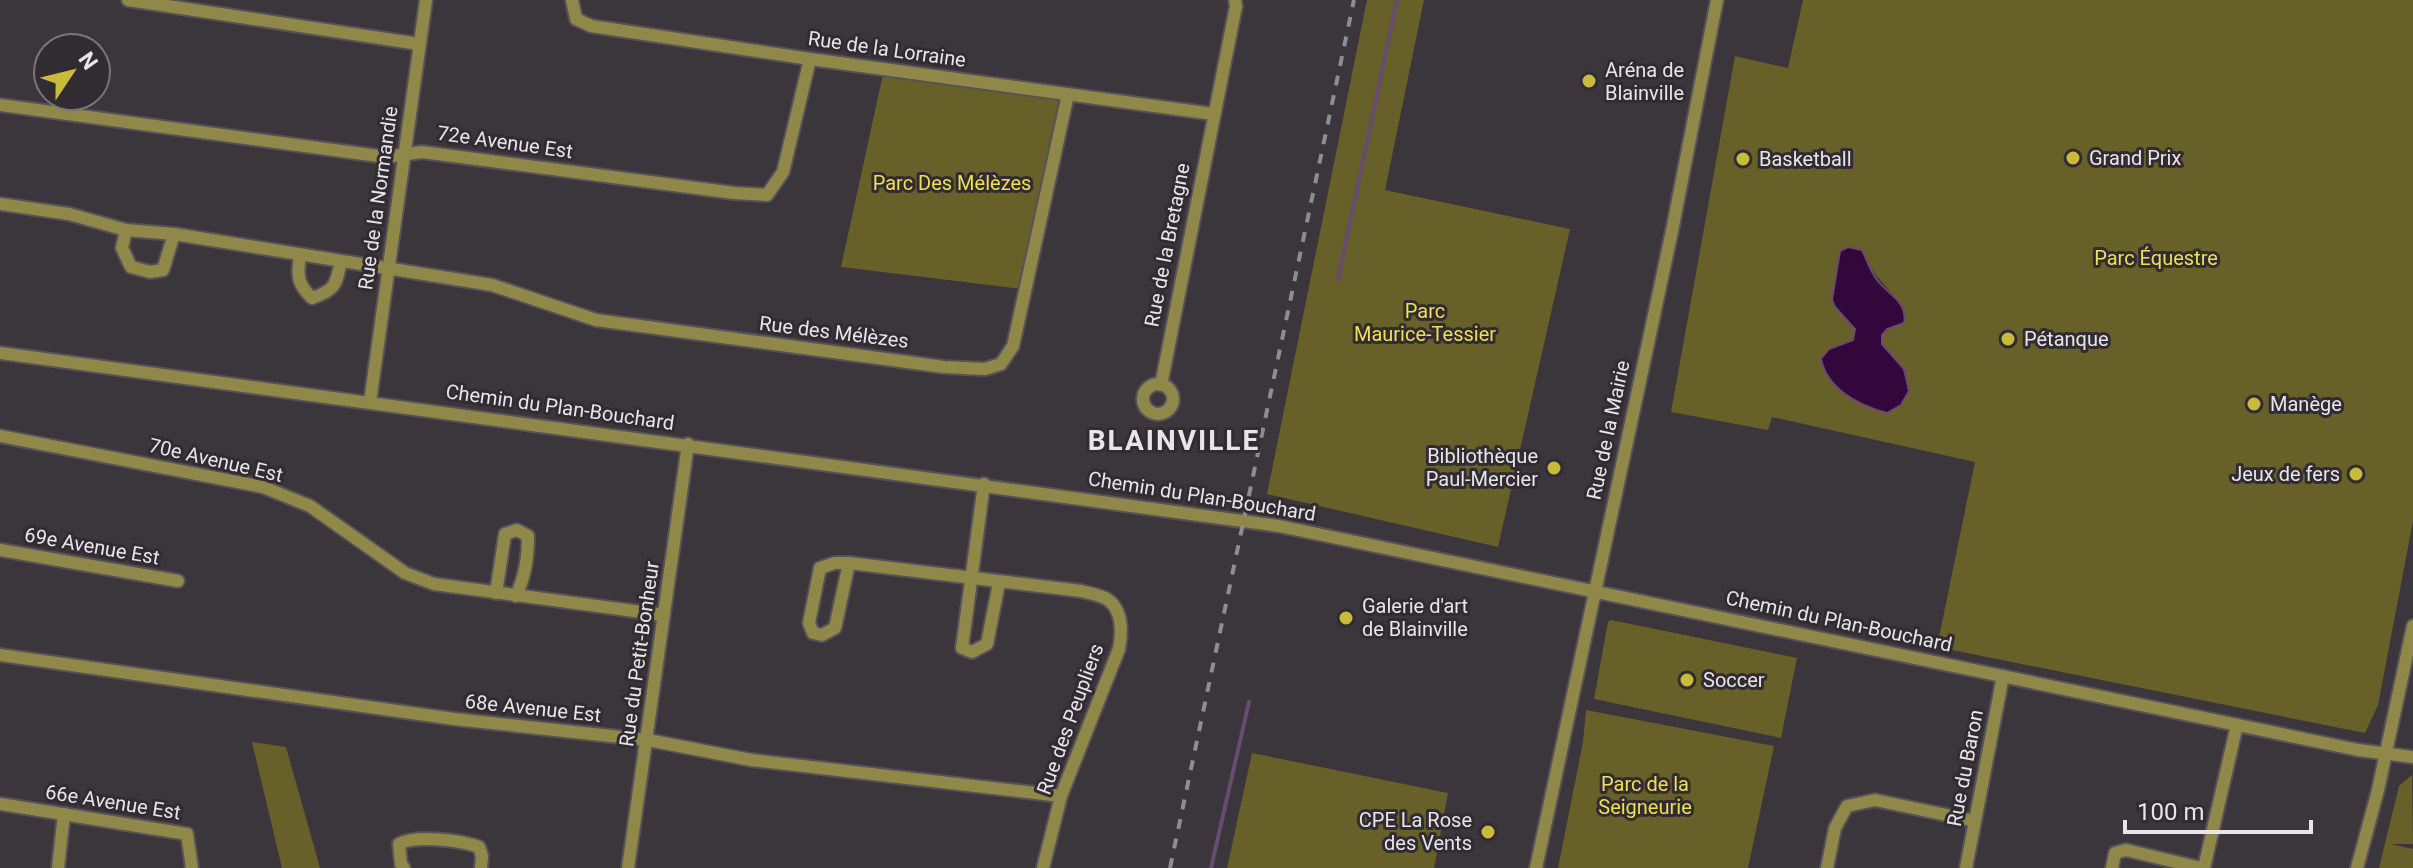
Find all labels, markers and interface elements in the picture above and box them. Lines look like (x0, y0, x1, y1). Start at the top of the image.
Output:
street label: Rue de la Lorraine (807, 26, 967, 72)
north arrow (32, 32, 112, 112)
text: N (73, 47, 103, 74)
place label: Aréna de Blainville (1605, 58, 1684, 105)
marker: Aréna de Blainville (1580, 72, 1598, 90)
street label: Rue de la Normandie (353, 105, 403, 291)
street label: 72e Avenue Est (436, 121, 574, 163)
place label: Grand Prix (2089, 146, 2181, 170)
place label: Basketball (1759, 147, 1852, 171)
marker: Grand Prix (2064, 149, 2082, 167)
marker: Basketball (1734, 150, 1752, 168)
street label: Rue de la Bretagne (1139, 161, 1195, 329)
park label: Parc Des Mélèzes (873, 171, 1031, 195)
park label: Parc Équestre (2094, 246, 2218, 270)
park label: Parc Maurice-Tessier (1354, 299, 1496, 346)
street label: Rue des Mélèzes (758, 311, 910, 353)
place label: Pétanque (2024, 327, 2109, 351)
marker: Pétanque (1999, 330, 2017, 348)
street label: Rue de la Mairie (1582, 358, 1634, 502)
street label: Chemin du Plan-Bouchard (444, 379, 676, 435)
place label: Manège (2270, 392, 2342, 416)
marker: Manège (2245, 395, 2263, 413)
district label: BLAINVILLE (1088, 424, 1260, 457)
street label: 70e Avenue Est (147, 433, 285, 487)
place label: Bibliothèque Paul-Mercier (1426, 444, 1538, 491)
marker: Bibliothèque Paul-Mercier (1545, 459, 1563, 477)
place label: Jeux de fers (2231, 462, 2340, 486)
marker: Jeux de fers (2347, 465, 2365, 483)
street label: Chemin du Plan-Bouchard (1086, 466, 1318, 526)
street label: 69e Avenue Est (23, 522, 161, 570)
street label: Rue du Petit-Bonheur (614, 559, 664, 748)
street label: Chemin du Plan-Bouchard (1724, 585, 1954, 657)
place label: Galerie d'art de Blainville (1362, 594, 1468, 641)
marker: Galerie d'art de Blainville (1337, 609, 1355, 627)
street label: Rue des Peupliers (1032, 640, 1108, 798)
place label: Soccer (1703, 668, 1765, 692)
marker: Soccer (1678, 671, 1696, 689)
street label: 68e Avenue Est (464, 689, 602, 727)
street label: Rue du Baron (1942, 708, 1988, 828)
park label: Parc de la Seigneurie (1598, 772, 1692, 819)
street label: 66e Avenue Est (44, 779, 182, 825)
scale bar (2125, 784, 2311, 834)
text: 100 m (2137, 798, 2204, 826)
place label: CPE La Rose des Vents (1359, 808, 1472, 855)
marker: CPE La Rose des Vents (1479, 823, 1497, 841)

